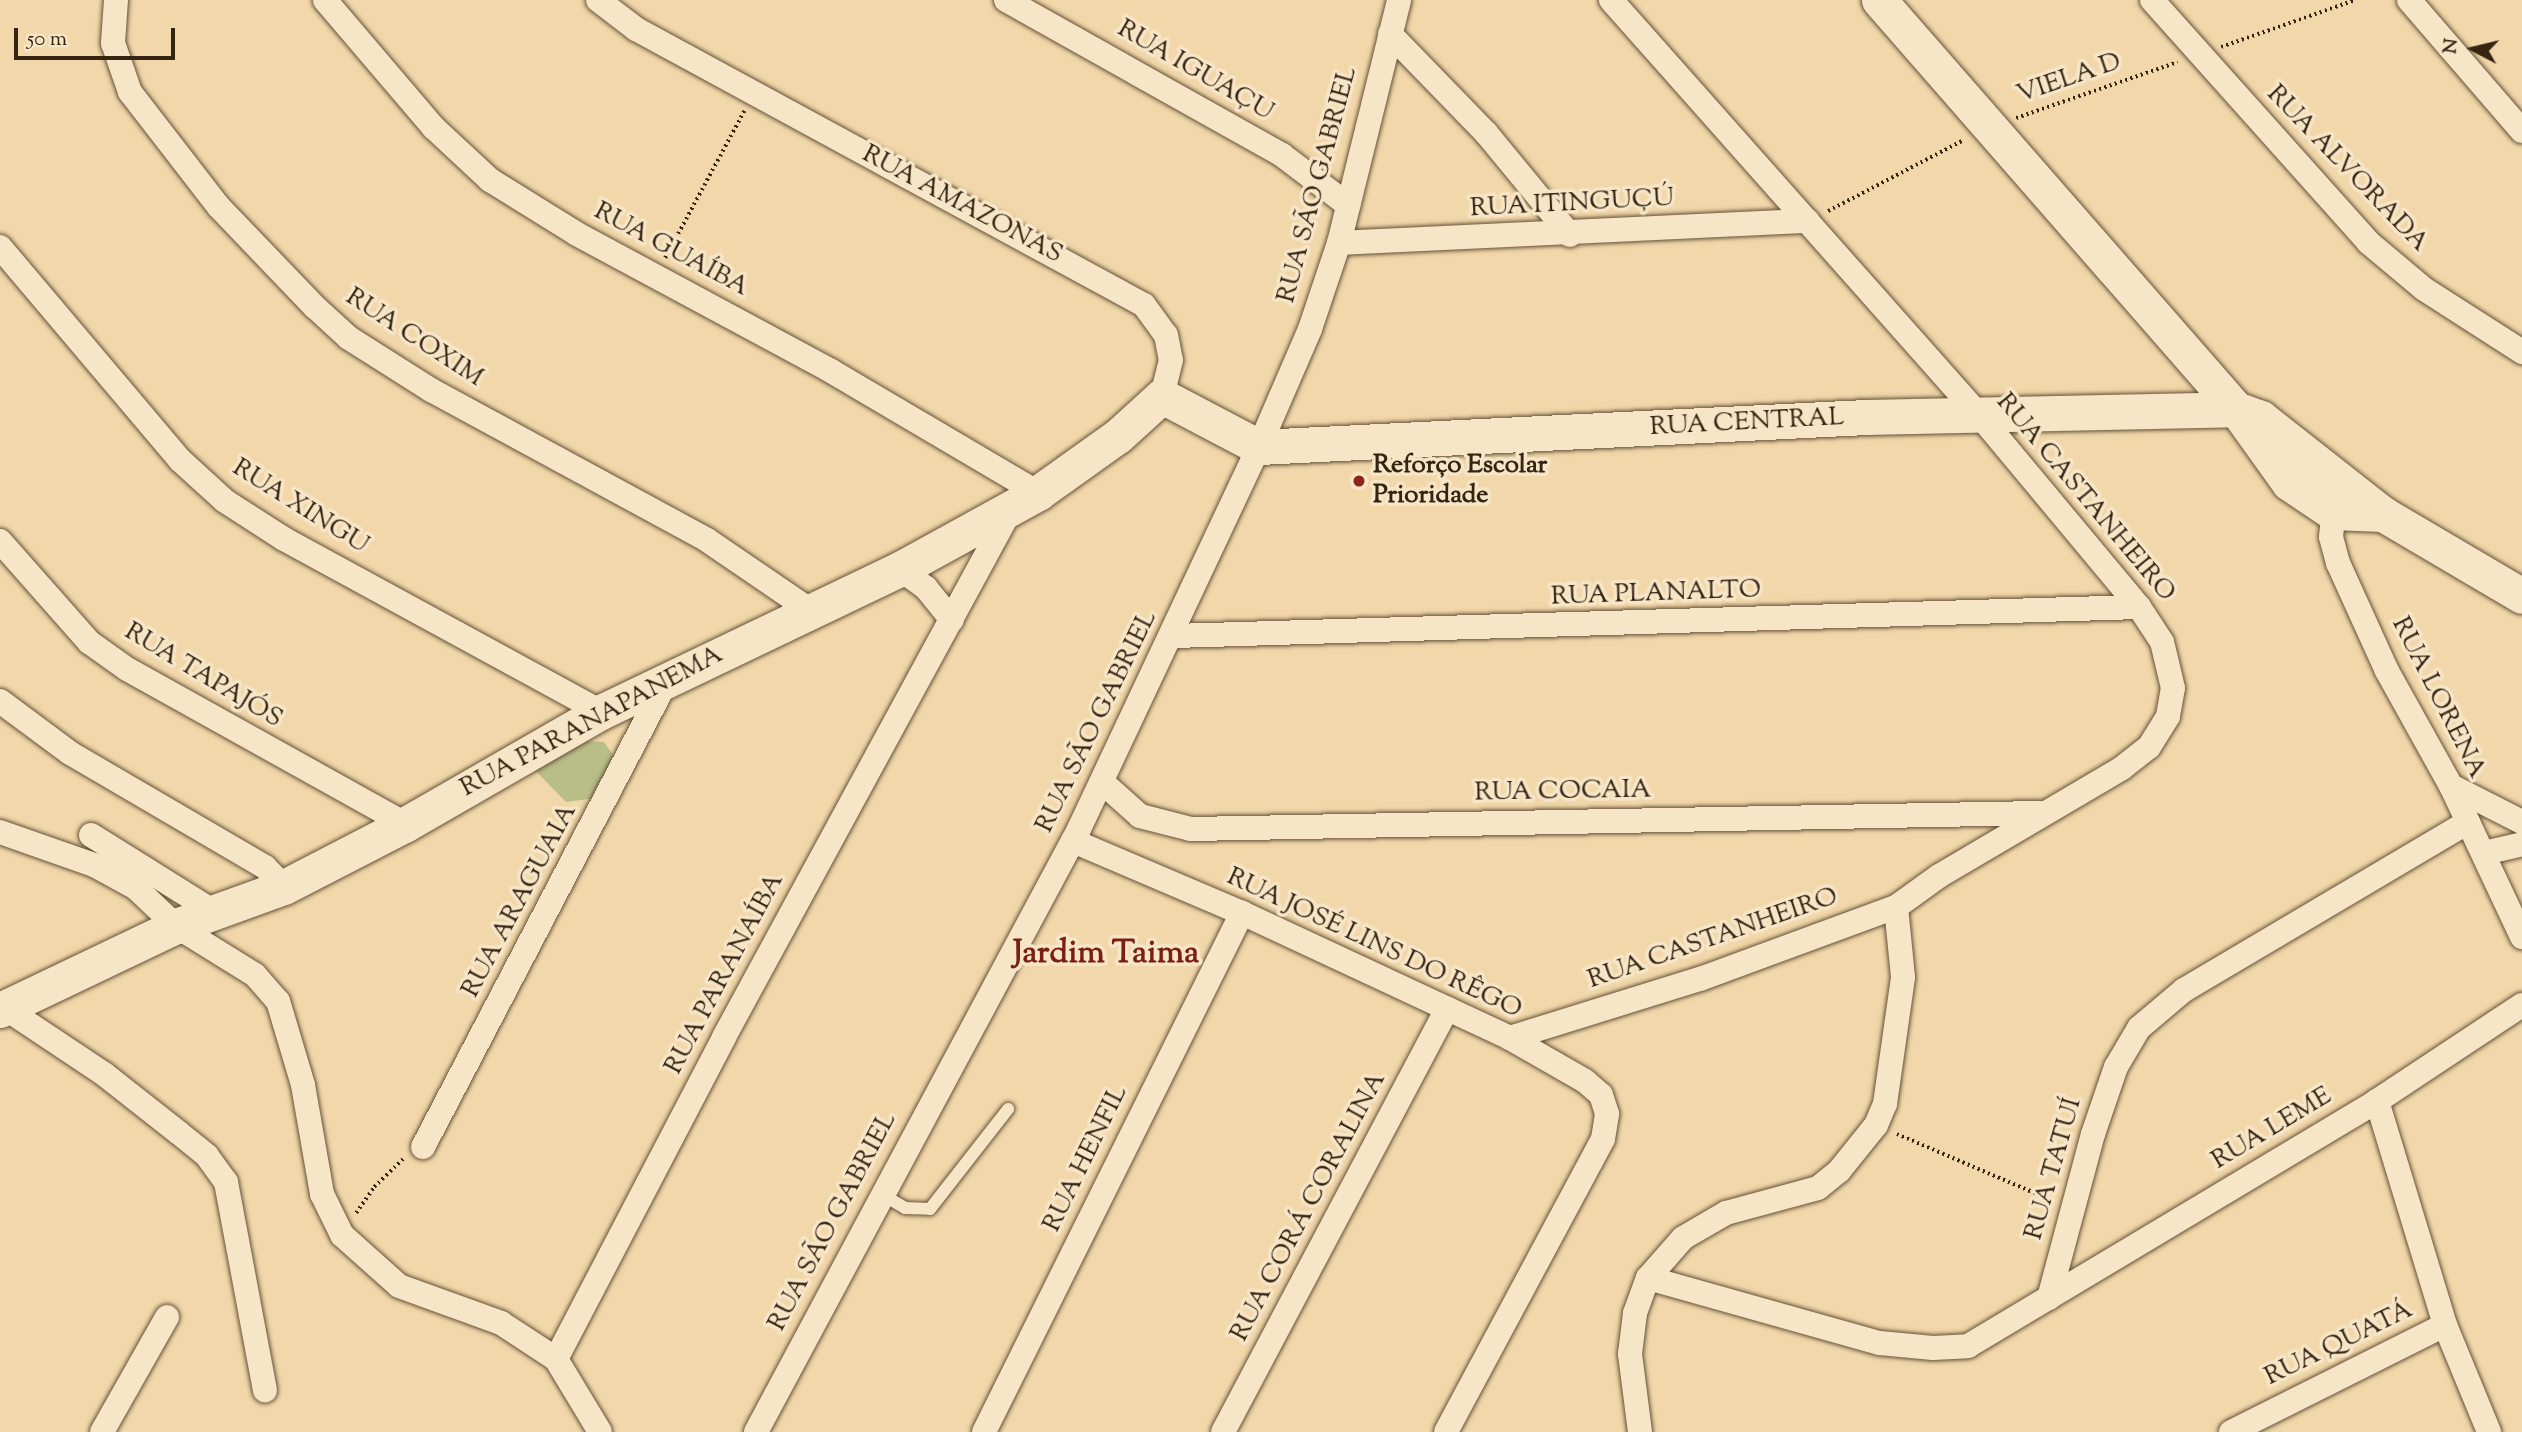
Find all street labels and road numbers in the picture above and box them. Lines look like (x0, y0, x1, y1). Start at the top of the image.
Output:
street label: RUA IGUAÇU (1111, 14, 1279, 128)
street label: VIELA D (2013, 47, 2125, 111)
street label: RUA SÃO GABRIEL (1271, 64, 1365, 306)
street label: RUA ALVORADA (2259, 79, 2435, 259)
street label: RUA AMAZONAS (856, 139, 1068, 271)
street label: RUA ITINGUÇÚ (1469, 183, 1675, 225)
street label: RUA GUAÍBA (588, 196, 754, 304)
street label: RUA COXIM (339, 282, 489, 394)
street label: RUA CASTANHEIRO (1989, 388, 2181, 608)
street label: RUA CENTRAL (1649, 402, 1845, 444)
street label: RUA XINGU (226, 453, 374, 561)
street label: RUA PLANALTO (1550, 575, 1762, 613)
street label: RUA SÃO GABRIEL (1030, 606, 1164, 838)
street label: RUA LORENA (2384, 612, 2492, 784)
street label: RUA TAPAJÓS (118, 617, 288, 735)
street label: RUA PARANAPANEMA (455, 639, 729, 805)
street label: RUA COCAIA (1474, 775, 1652, 809)
street label: RUA ARAGUAIA (456, 799, 584, 1003)
street label: RUA JOSÉ LINS DO RÊGO (1221, 862, 1527, 1026)
street label: RUA PARANAÍBA (659, 868, 791, 1080)
street label: RUA CASTANHEIRO (1584, 882, 1842, 996)
street label: RUA CORÁ CORALINA (1225, 1067, 1393, 1347)
street label: RUA HENFIL (1037, 1081, 1135, 1237)
street label: RUA LEME (2206, 1081, 2338, 1177)
street label: RUA TATUÍ (2019, 1094, 2089, 1244)
street label: RUA SÃO GABRIEL (762, 1107, 904, 1337)
street label: RUA QUATÁ (2260, 1295, 2418, 1393)

